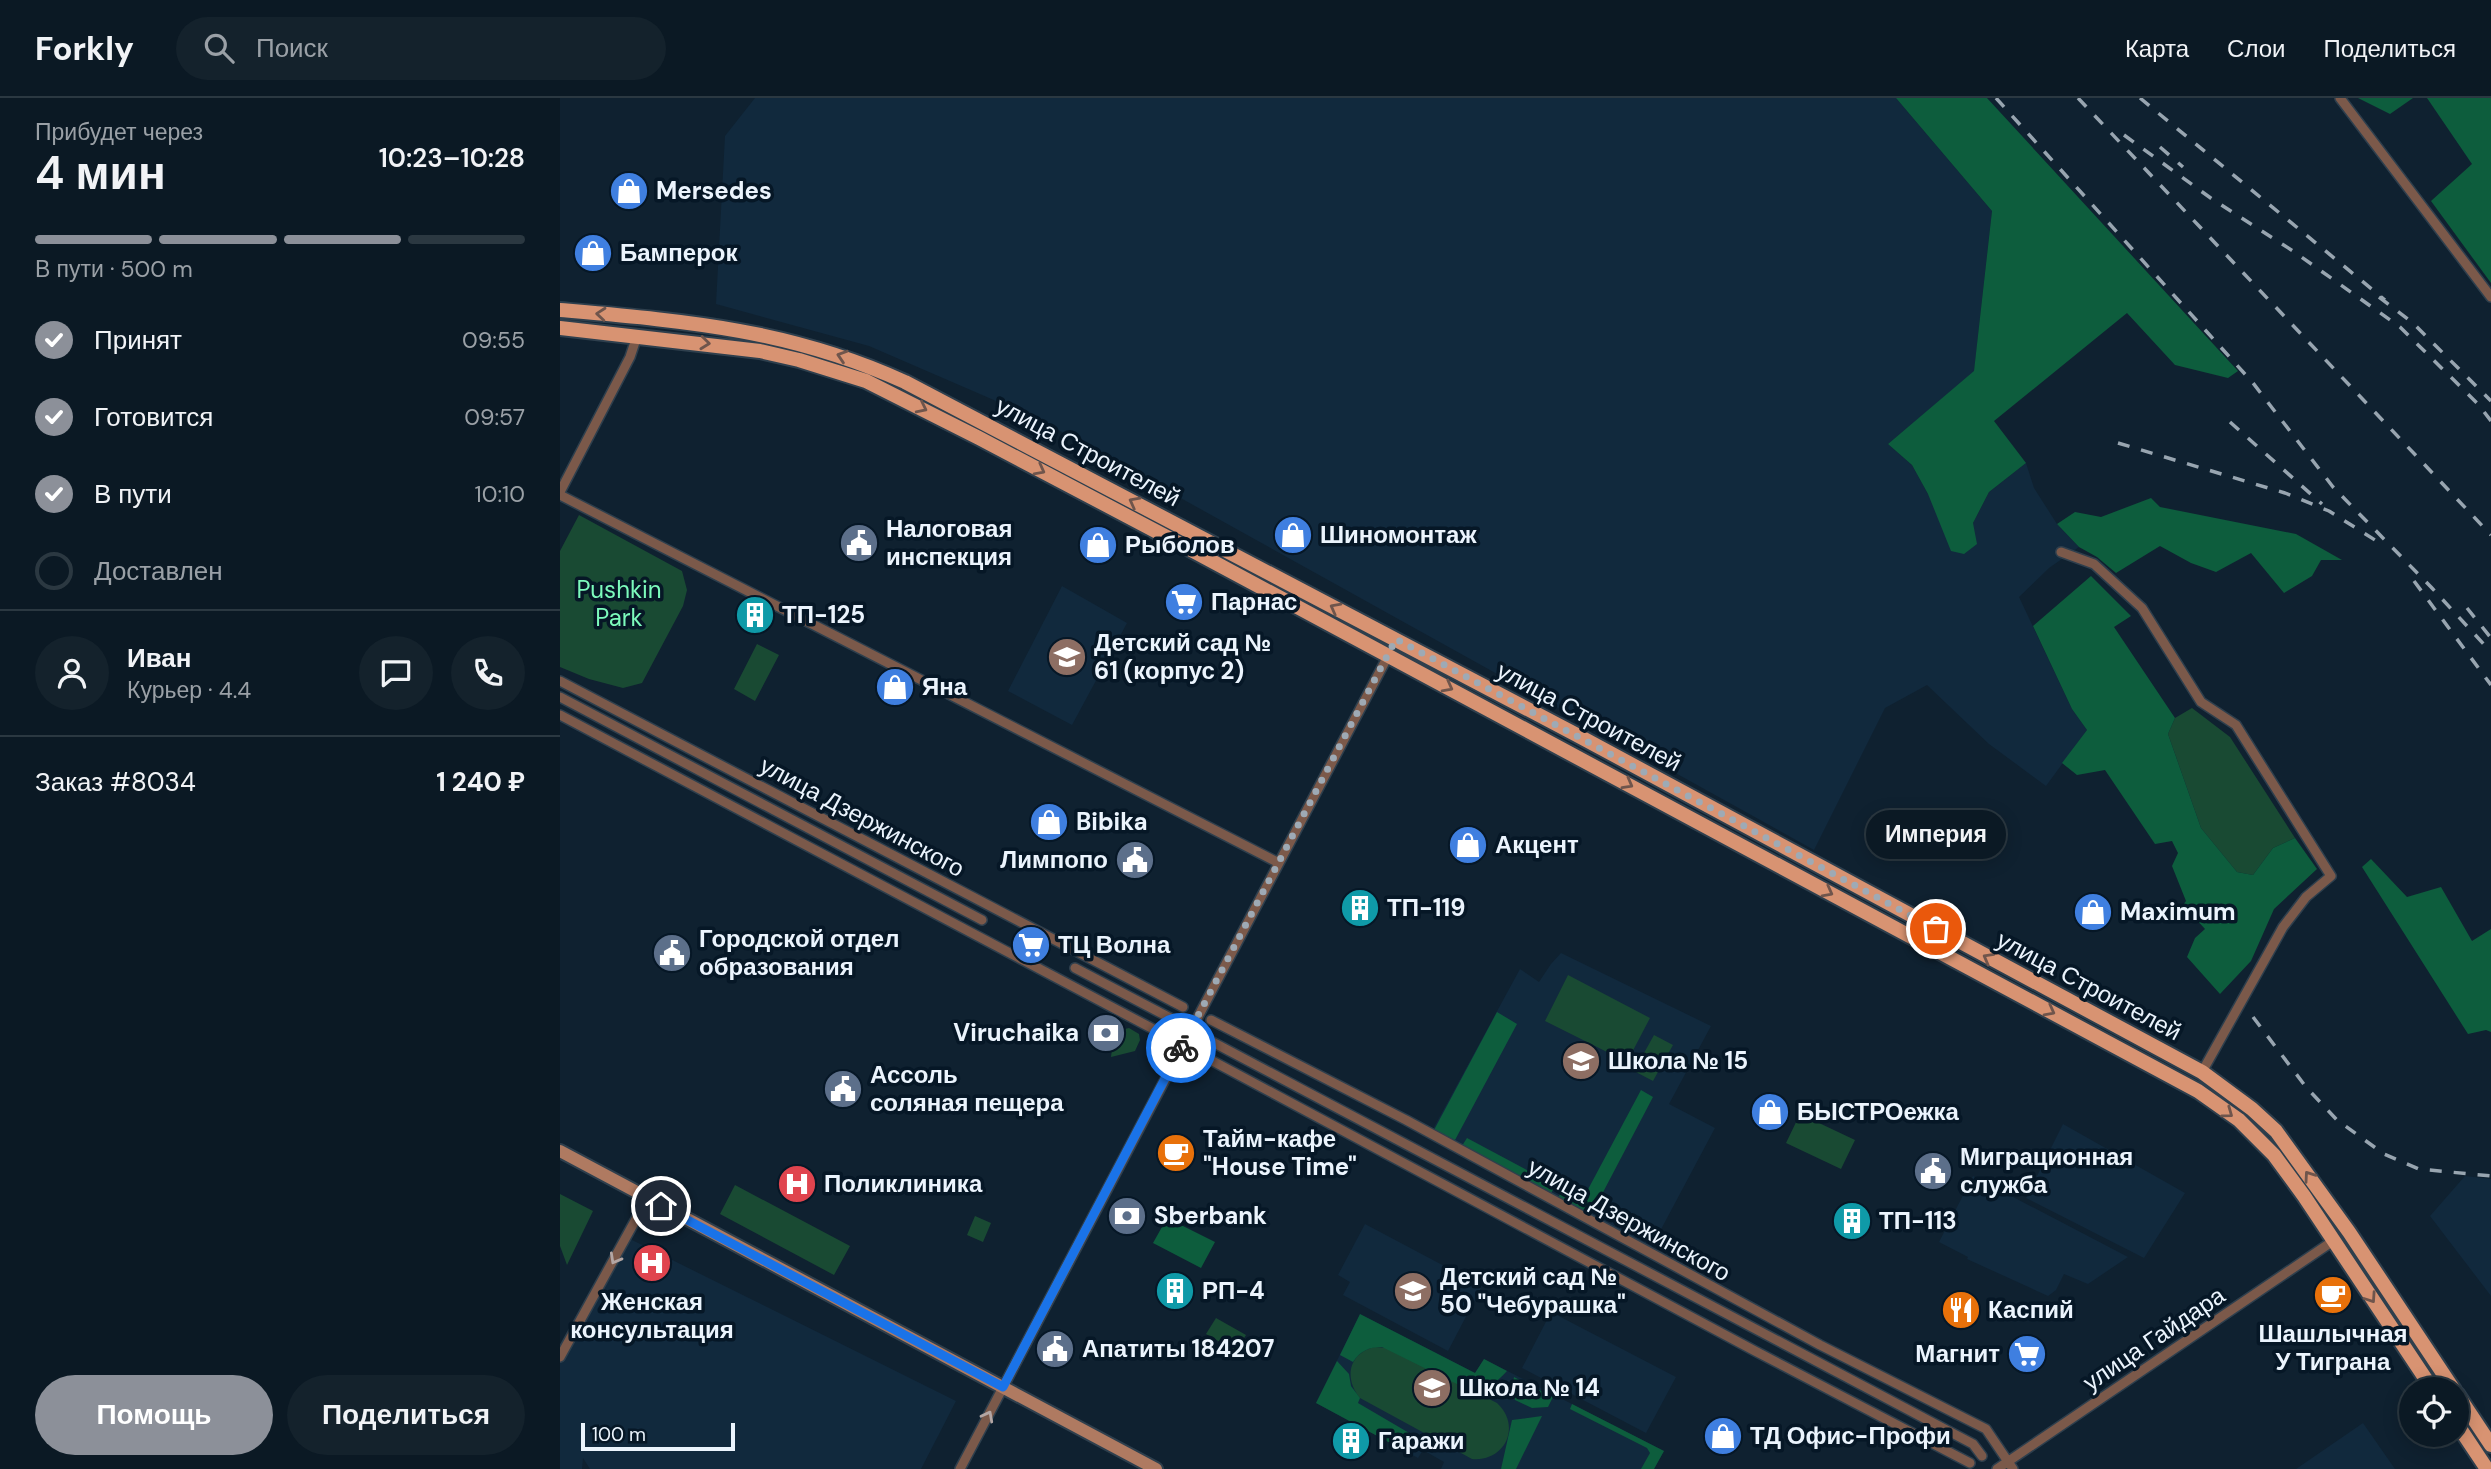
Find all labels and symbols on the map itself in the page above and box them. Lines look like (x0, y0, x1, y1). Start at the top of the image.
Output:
shop icon: Mersedes (608, 170, 650, 212)
place label: Mersedes (656, 175, 772, 206)
shop icon: Бамперок (572, 232, 614, 274)
place label: Бамперок (620, 237, 739, 268)
one-way arrow (595, 307, 606, 322)
one-way arrow (699, 336, 711, 351)
one-way arrow (836, 350, 849, 364)
street label: улица Строителей (991, 390, 1186, 513)
one-way arrow (915, 400, 927, 414)
one-way arrow (1033, 461, 1045, 475)
one-way arrow (1129, 497, 1141, 510)
place label: Налоговая инспекция (886, 513, 1012, 572)
shop icon: Шиномонтаж (1272, 514, 1314, 556)
place label: Шиномонтаж (1320, 519, 1477, 550)
public building icon: Налоговая инспекция (838, 522, 880, 564)
shop icon: Рыболов (1077, 524, 1119, 566)
place label: Рыболов (1125, 529, 1235, 560)
park label: Pushkin Park (576, 574, 662, 633)
supermarket icon: Парнас (1163, 581, 1205, 623)
place label: Парнас (1211, 586, 1297, 617)
building icon: ТП-125 (734, 594, 776, 636)
place label: ТП-125 (782, 599, 865, 630)
one-way arrow (1330, 602, 1342, 616)
place label: Детский сад № 61 (корпус 2) (1094, 627, 1271, 686)
school or university icon: Детский сад № 61 (корпус 2) (1046, 636, 1088, 678)
street label: улица Строителей (1492, 655, 1687, 778)
shop icon: Яна (874, 666, 916, 708)
place label: Яна (922, 671, 968, 702)
one-way arrow (1441, 679, 1453, 693)
street label: улица Дзержинского (755, 750, 970, 884)
one-way arrow (1620, 775, 1633, 789)
shop icon: Bibika (1028, 801, 1070, 843)
place label: Bibika (1076, 806, 1148, 837)
callout: Империя (1866, 810, 2006, 859)
shop icon: Акцент (1447, 824, 1489, 866)
place label: Акцент (1495, 829, 1579, 860)
public building icon: Лимпопо (1114, 839, 1156, 881)
place label: Лимпопо (1000, 844, 1108, 875)
one-way arrow (1820, 884, 1833, 898)
building icon: ТП-119 (1339, 887, 1381, 929)
shop icon: Maximum (2072, 891, 2114, 933)
place label: ТП-119 (1387, 892, 1465, 923)
place label: Maximum (2120, 896, 2236, 927)
pin (1906, 899, 1966, 959)
place label: Городской отдел образования (699, 923, 899, 982)
supermarket icon: ТЦ Волна (1010, 924, 1052, 966)
street label: улица Строителей (1992, 924, 2187, 1047)
place label: ТЦ Волна (1058, 929, 1171, 960)
public building icon: Городской отдел образования (651, 932, 693, 974)
one-way arrow (1983, 953, 1995, 966)
one-way arrow (2042, 1003, 2055, 1017)
bank icon: Viruchaika (1085, 1012, 1127, 1054)
courier (1146, 1013, 1216, 1083)
place label: Viruchaika (953, 1017, 1079, 1048)
school or university icon: Школа № 15 (1560, 1040, 1602, 1082)
place label: Школа № 15 (1608, 1045, 1748, 1076)
place label: Ассоль соляная пещера (870, 1059, 1064, 1118)
public building icon: Ассоль соляная пещера (822, 1068, 864, 1110)
shop icon: БЫСТРОежка (1749, 1091, 1791, 1133)
place label: БЫСТРОежка (1797, 1096, 1960, 1127)
one-way arrow (2221, 1105, 2233, 1117)
place label: Тайм-кафе "House Time" (1203, 1123, 1357, 1182)
cafe icon: Тайм-кафе "House Time" (1155, 1132, 1197, 1174)
place label: Миграционная служба (1960, 1141, 2133, 1200)
public building icon: Миграционная служба (1912, 1150, 1954, 1192)
street label: улица Дзержинского (1522, 1151, 1736, 1288)
hospital icon: Поликлиника (776, 1163, 818, 1205)
place label: Поликлиника (824, 1168, 983, 1199)
one-way arrow (2305, 1171, 2317, 1184)
pin (631, 1176, 691, 1236)
bank icon: Sberbank (1106, 1195, 1148, 1237)
place label: Sberbank (1154, 1200, 1267, 1231)
building icon: ТП-113 (1831, 1200, 1873, 1242)
place label: ТП-113 (1879, 1205, 1957, 1236)
hospital icon: Женская консультация (631, 1242, 673, 1284)
one-way arrow (609, 1251, 623, 1264)
place label: Детский сад № 50 "Чебурашка" (1440, 1261, 1626, 1320)
building icon: РП-4 (1154, 1270, 1196, 1312)
school or university icon: Детский сад № 50 "Чебурашка" (1392, 1270, 1434, 1312)
cafe icon: Шашлычная У Тиграна (2312, 1274, 2354, 1316)
place label: РП-4 (1202, 1275, 1265, 1306)
street label: улица Гайдара (2077, 1279, 2231, 1398)
place label: Женская консультация (570, 1286, 734, 1345)
restaurant icon: Каспий (1940, 1289, 1982, 1331)
one-way arrow (2363, 1290, 2376, 1303)
place label: Каспий (1988, 1294, 2074, 1325)
place label: Шашлычная У Тиграна (2259, 1318, 2408, 1377)
public building icon: Апатиты 184207 (1034, 1328, 1076, 1370)
place label: Апатиты 184207 (1082, 1333, 1275, 1364)
supermarket icon: Магнит (2006, 1333, 2048, 1375)
place label: Магнит (1915, 1338, 2000, 1369)
school or university icon: Школа № 14 (1411, 1367, 1453, 1409)
place label: Школа № 14 (1459, 1372, 1600, 1403)
one-way arrow (980, 1410, 993, 1423)
shop icon: ТД Офис-Профи (1702, 1415, 1744, 1457)
scale bar (581, 1420, 735, 1452)
building icon: Гаражи (1330, 1420, 1372, 1462)
place label: ТД Офис-Профи (1750, 1420, 1951, 1451)
place label: Гаражи (1378, 1425, 1464, 1456)

